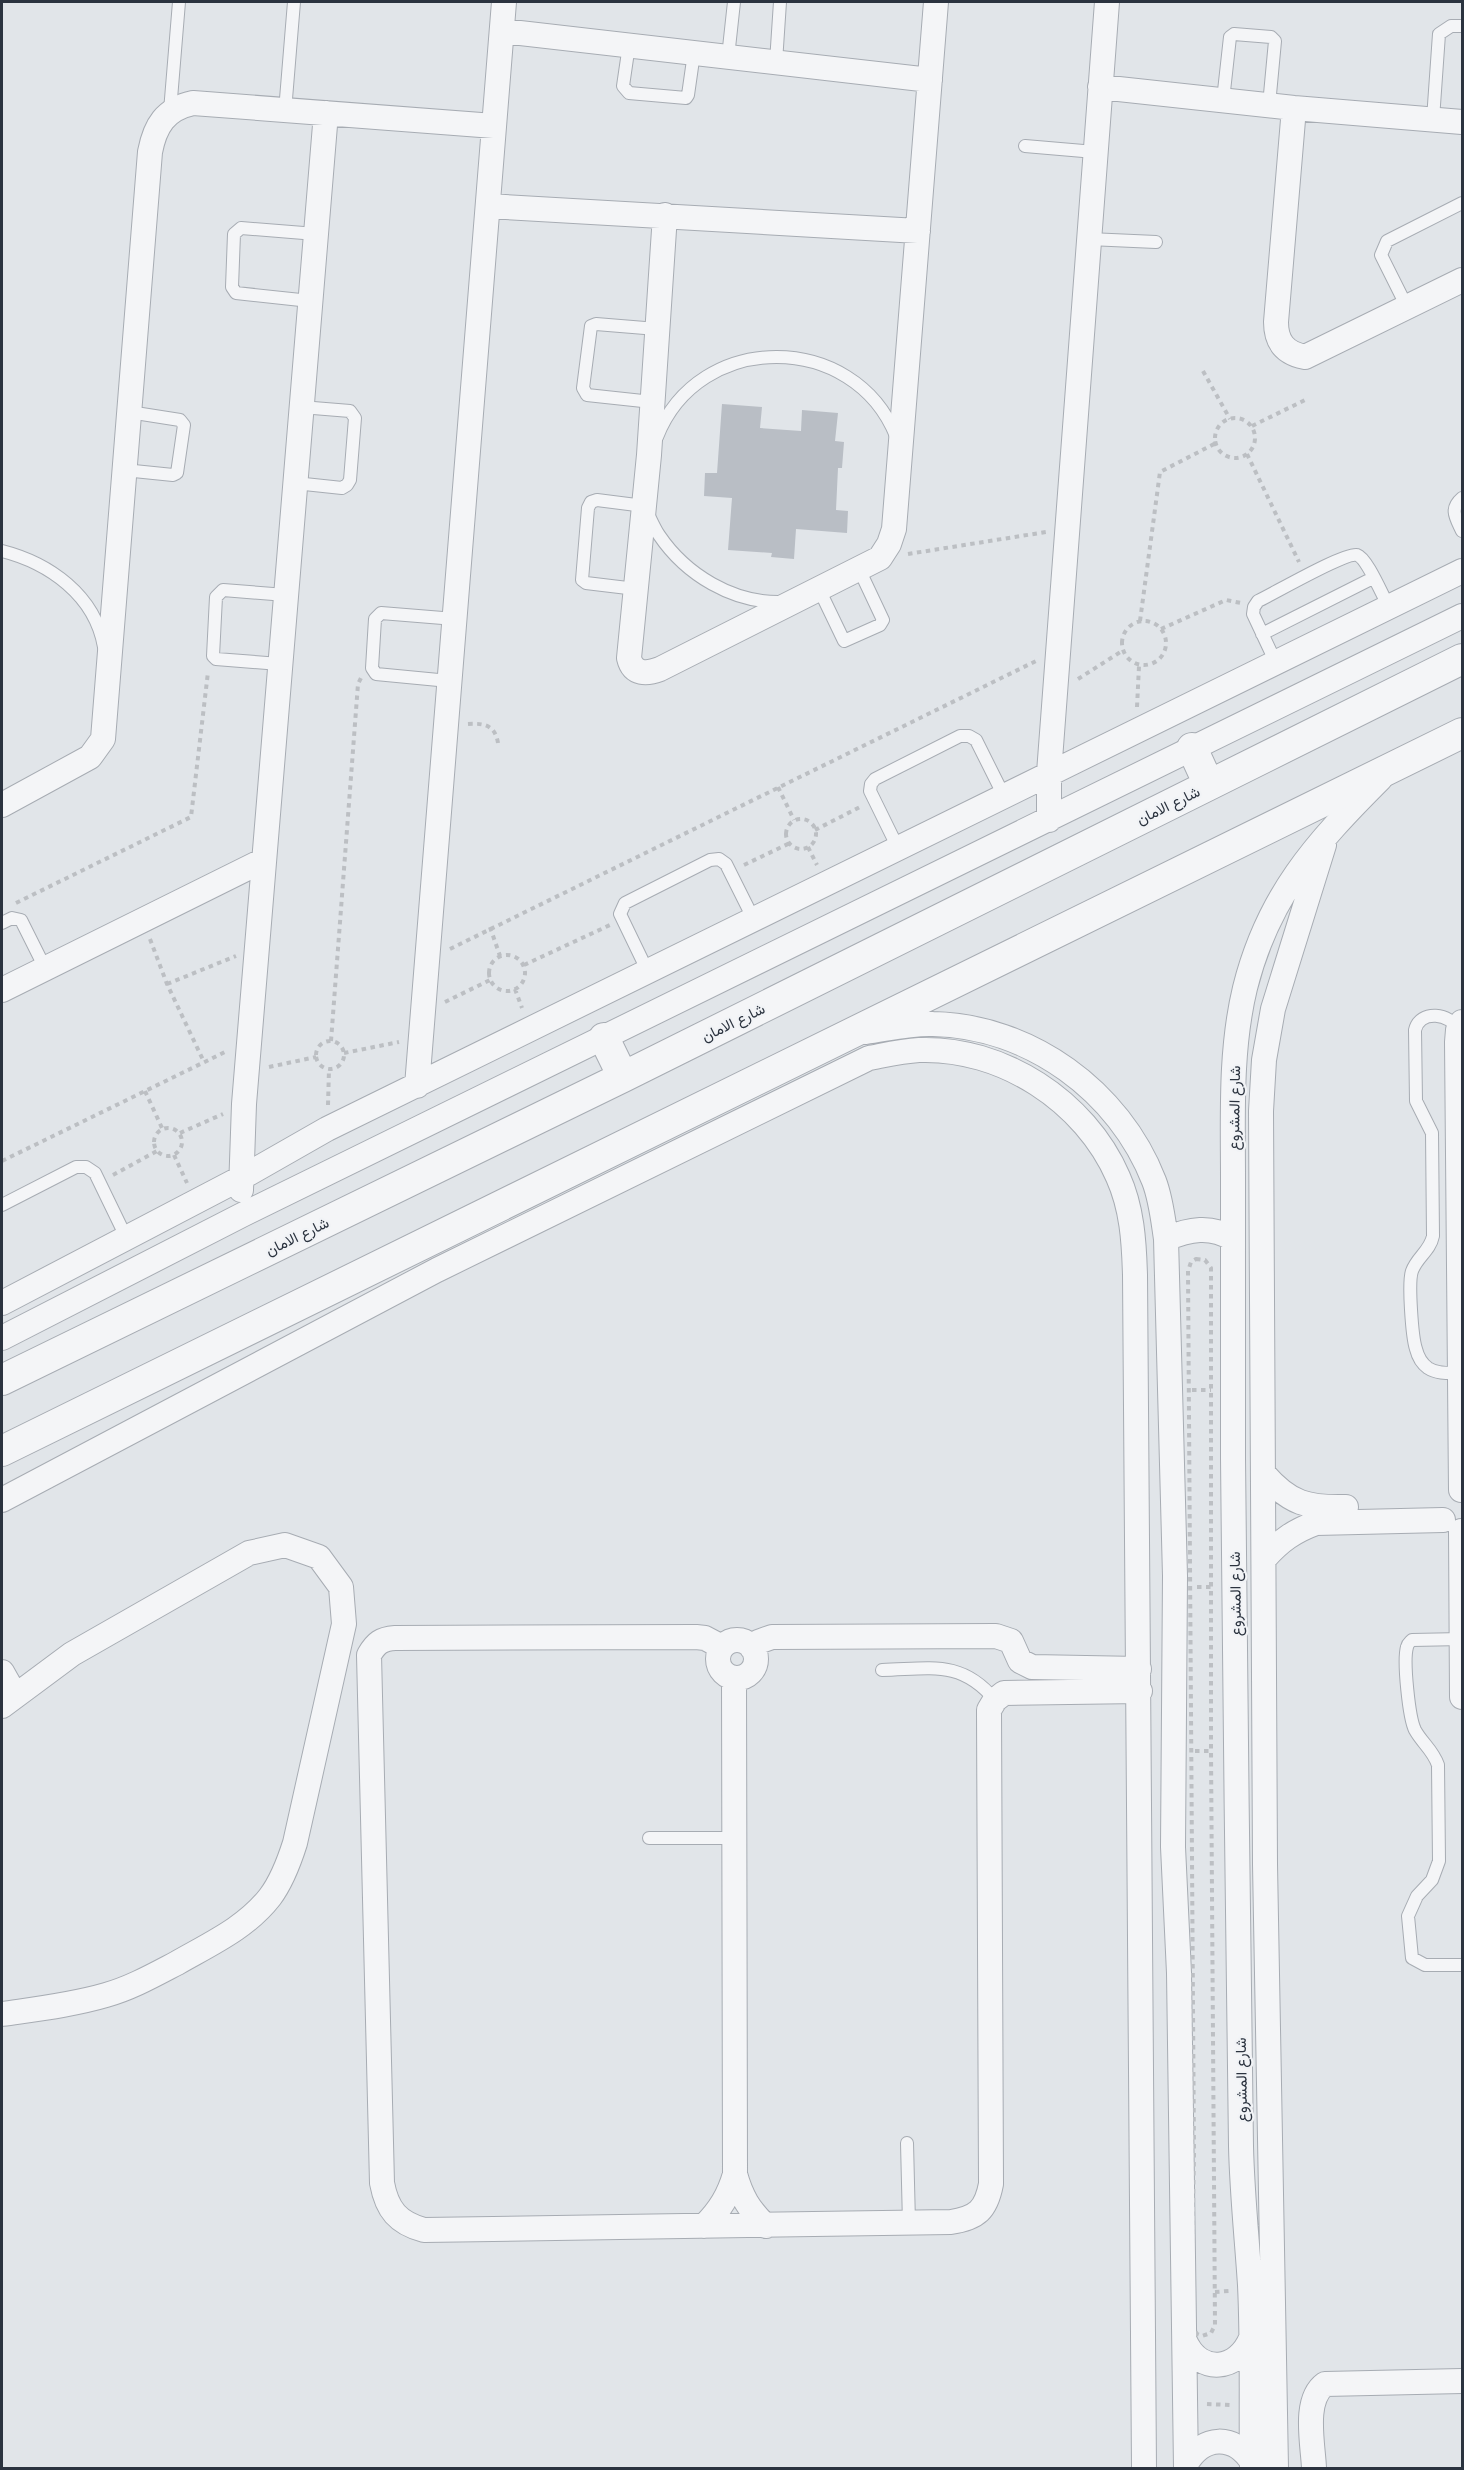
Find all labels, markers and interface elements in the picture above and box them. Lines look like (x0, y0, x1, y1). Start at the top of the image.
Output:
street label: شارع الامان (1133, 781, 1204, 830)
street label: شارع الامان (698, 998, 769, 1047)
street label: شارع المشروع (1223, 1065, 1246, 1151)
street label: شارع الامان (262, 1212, 333, 1261)
street label: شارع المشروع (1224, 1551, 1247, 1637)
street label: شارع المشروع (1230, 2037, 1253, 2123)

